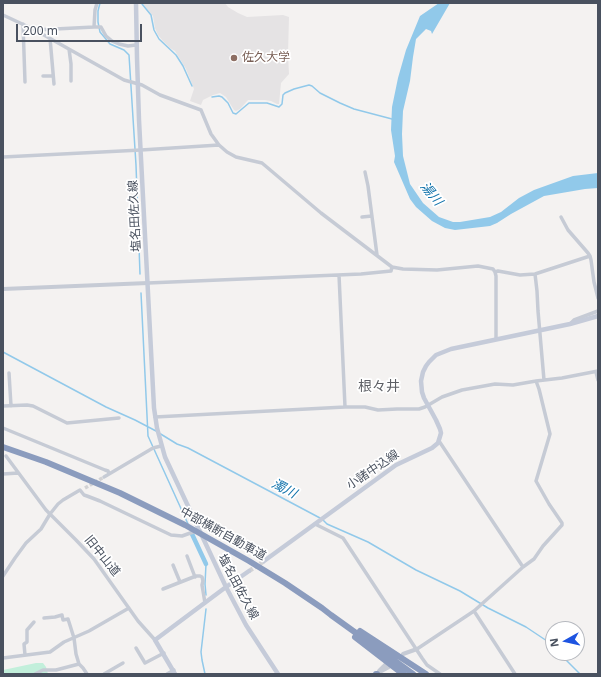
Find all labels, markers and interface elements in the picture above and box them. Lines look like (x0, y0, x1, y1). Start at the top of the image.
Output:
scale bar (18, 16, 144, 42)
text: 200 m (23, 22, 58, 39)
place label: 佐久大学 (242, 51, 290, 65)
marker: 佐久大学 (229, 53, 239, 63)
water label: 湯川 (417, 179, 445, 209)
street label: 塩名田佐久線 (126, 180, 144, 252)
district label: 根々井 (358, 379, 400, 395)
street label: 小諸中込線 (344, 447, 402, 493)
water label: 濁川 (269, 476, 299, 502)
street label: 中部横断自動車道 (178, 504, 268, 564)
street label: 旧中山道 (81, 533, 123, 579)
street label: 塩名田佐久線 (215, 552, 261, 622)
north arrow (545, 621, 585, 661)
text: N (546, 637, 562, 648)

